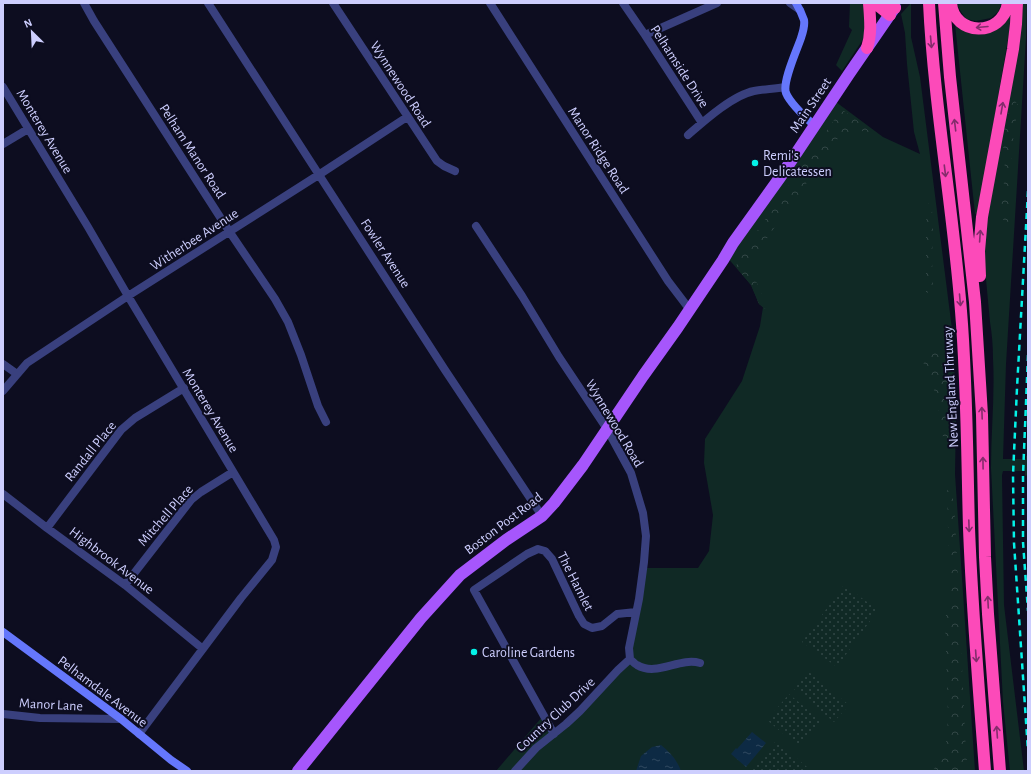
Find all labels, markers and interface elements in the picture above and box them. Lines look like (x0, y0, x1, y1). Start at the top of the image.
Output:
north arrow (12, 12, 52, 52)
text: N (22, 17, 34, 30)
street label: Pelhamside Drive (647, 23, 711, 110)
one-way arrow (976, 24, 989, 31)
one-way arrow (928, 35, 935, 48)
street label: Wynnewood Road (367, 39, 433, 130)
street label: Main Street (787, 75, 835, 136)
street label: Monterey Avenue (14, 87, 75, 176)
street label: Pelham Manor Road (156, 102, 228, 201)
one-way arrow (998, 102, 1006, 115)
street label: Manor Ridge Road (565, 105, 631, 196)
one-way arrow (951, 119, 959, 132)
place label: Remi's Delicatessen (763, 149, 832, 179)
marker: Remi's Delicatessen (750, 158, 760, 168)
one-way arrow (942, 164, 949, 177)
street label: Witherbee Avenue (148, 206, 241, 273)
street label: Fowler Avenue (358, 216, 413, 291)
one-way arrow (977, 230, 984, 243)
one-way arrow (956, 293, 964, 306)
street label: New England Thruway (941, 326, 961, 448)
street label: Monterey Avenue (180, 366, 241, 455)
street label: Wynnewood Road (583, 377, 646, 470)
one-way arrow (978, 407, 985, 420)
street label: Randall Place (62, 419, 119, 484)
one-way arrow (979, 457, 987, 470)
street label: Mitchell Place (136, 482, 196, 549)
street label: Boston Post Road (462, 490, 545, 557)
one-way arrow (966, 519, 973, 532)
street label: Highbrook Avenue (66, 525, 156, 597)
street label: The Hamlet (554, 550, 596, 614)
one-way arrow (984, 596, 991, 609)
place label: Caroline Gardens (482, 646, 575, 660)
marker: Caroline Gardens (469, 647, 479, 657)
one-way arrow (973, 649, 980, 662)
street label: Pelhamdale Avenue (55, 654, 150, 730)
street label: Country Club Drive (514, 675, 598, 755)
street label: Manor Lane (19, 696, 83, 714)
one-way arrow (993, 726, 1000, 739)

